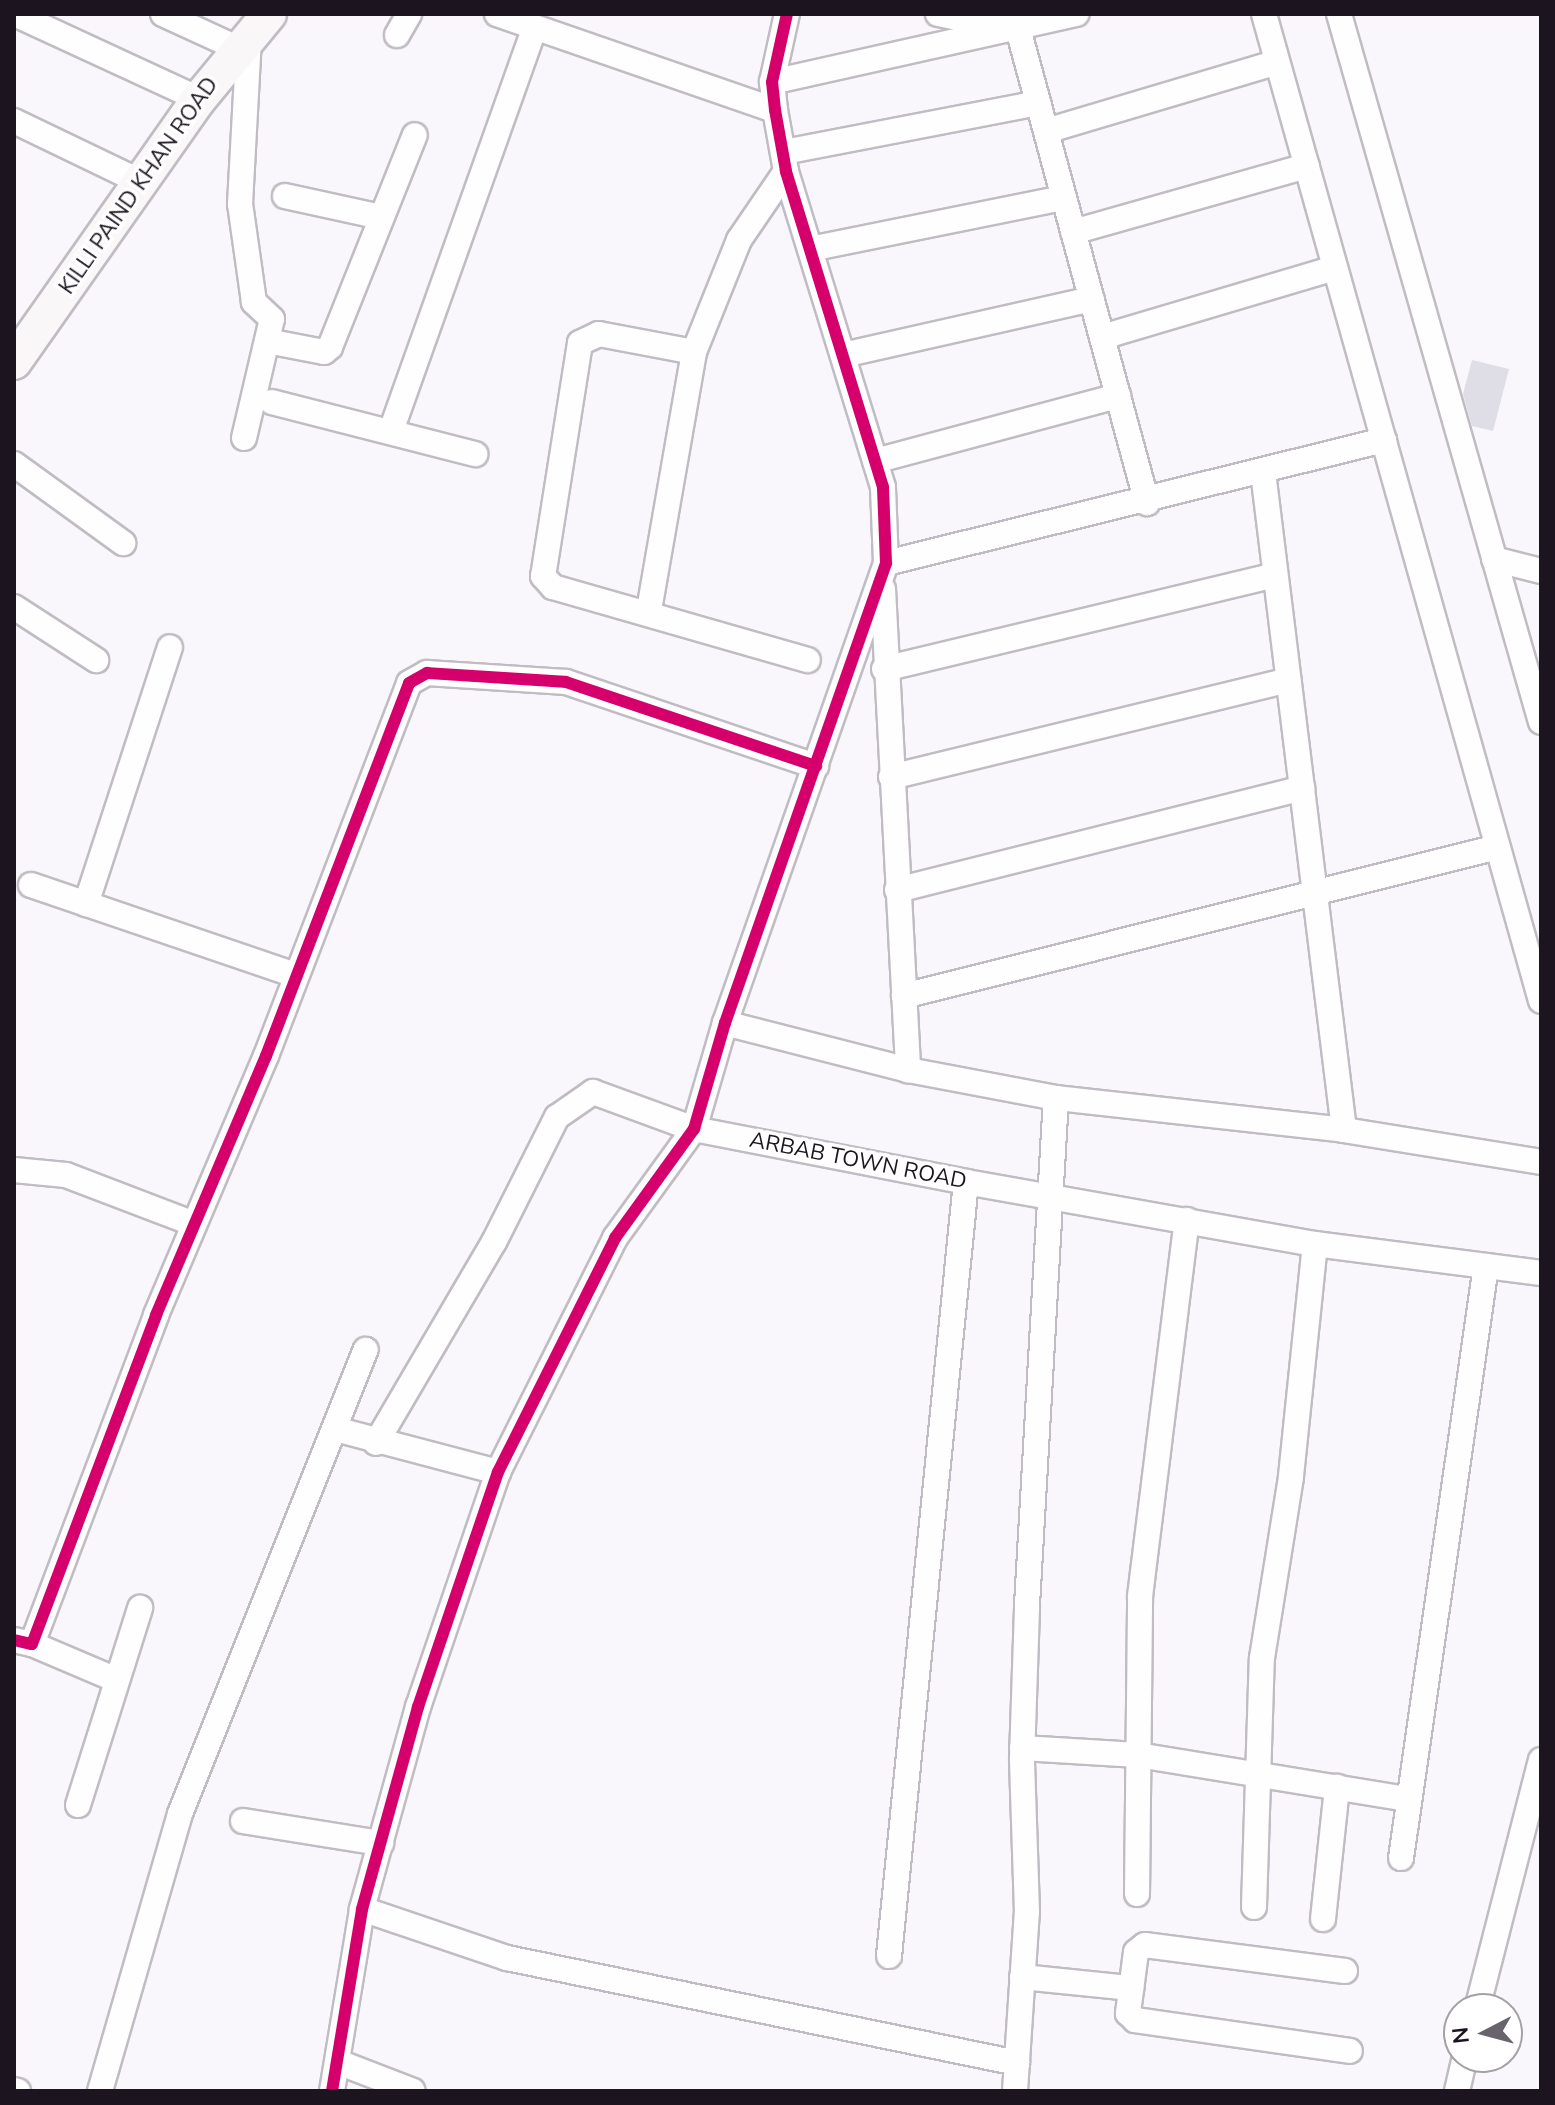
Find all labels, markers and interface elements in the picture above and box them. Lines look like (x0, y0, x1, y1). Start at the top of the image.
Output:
street label: KILLI PAIND KHAN ROAD (54, 72, 224, 300)
street label: ARBAB TOWN ROAD (747, 1127, 969, 1195)
north arrow (1443, 1993, 1523, 2073)
text: N (1445, 2026, 1477, 2045)

